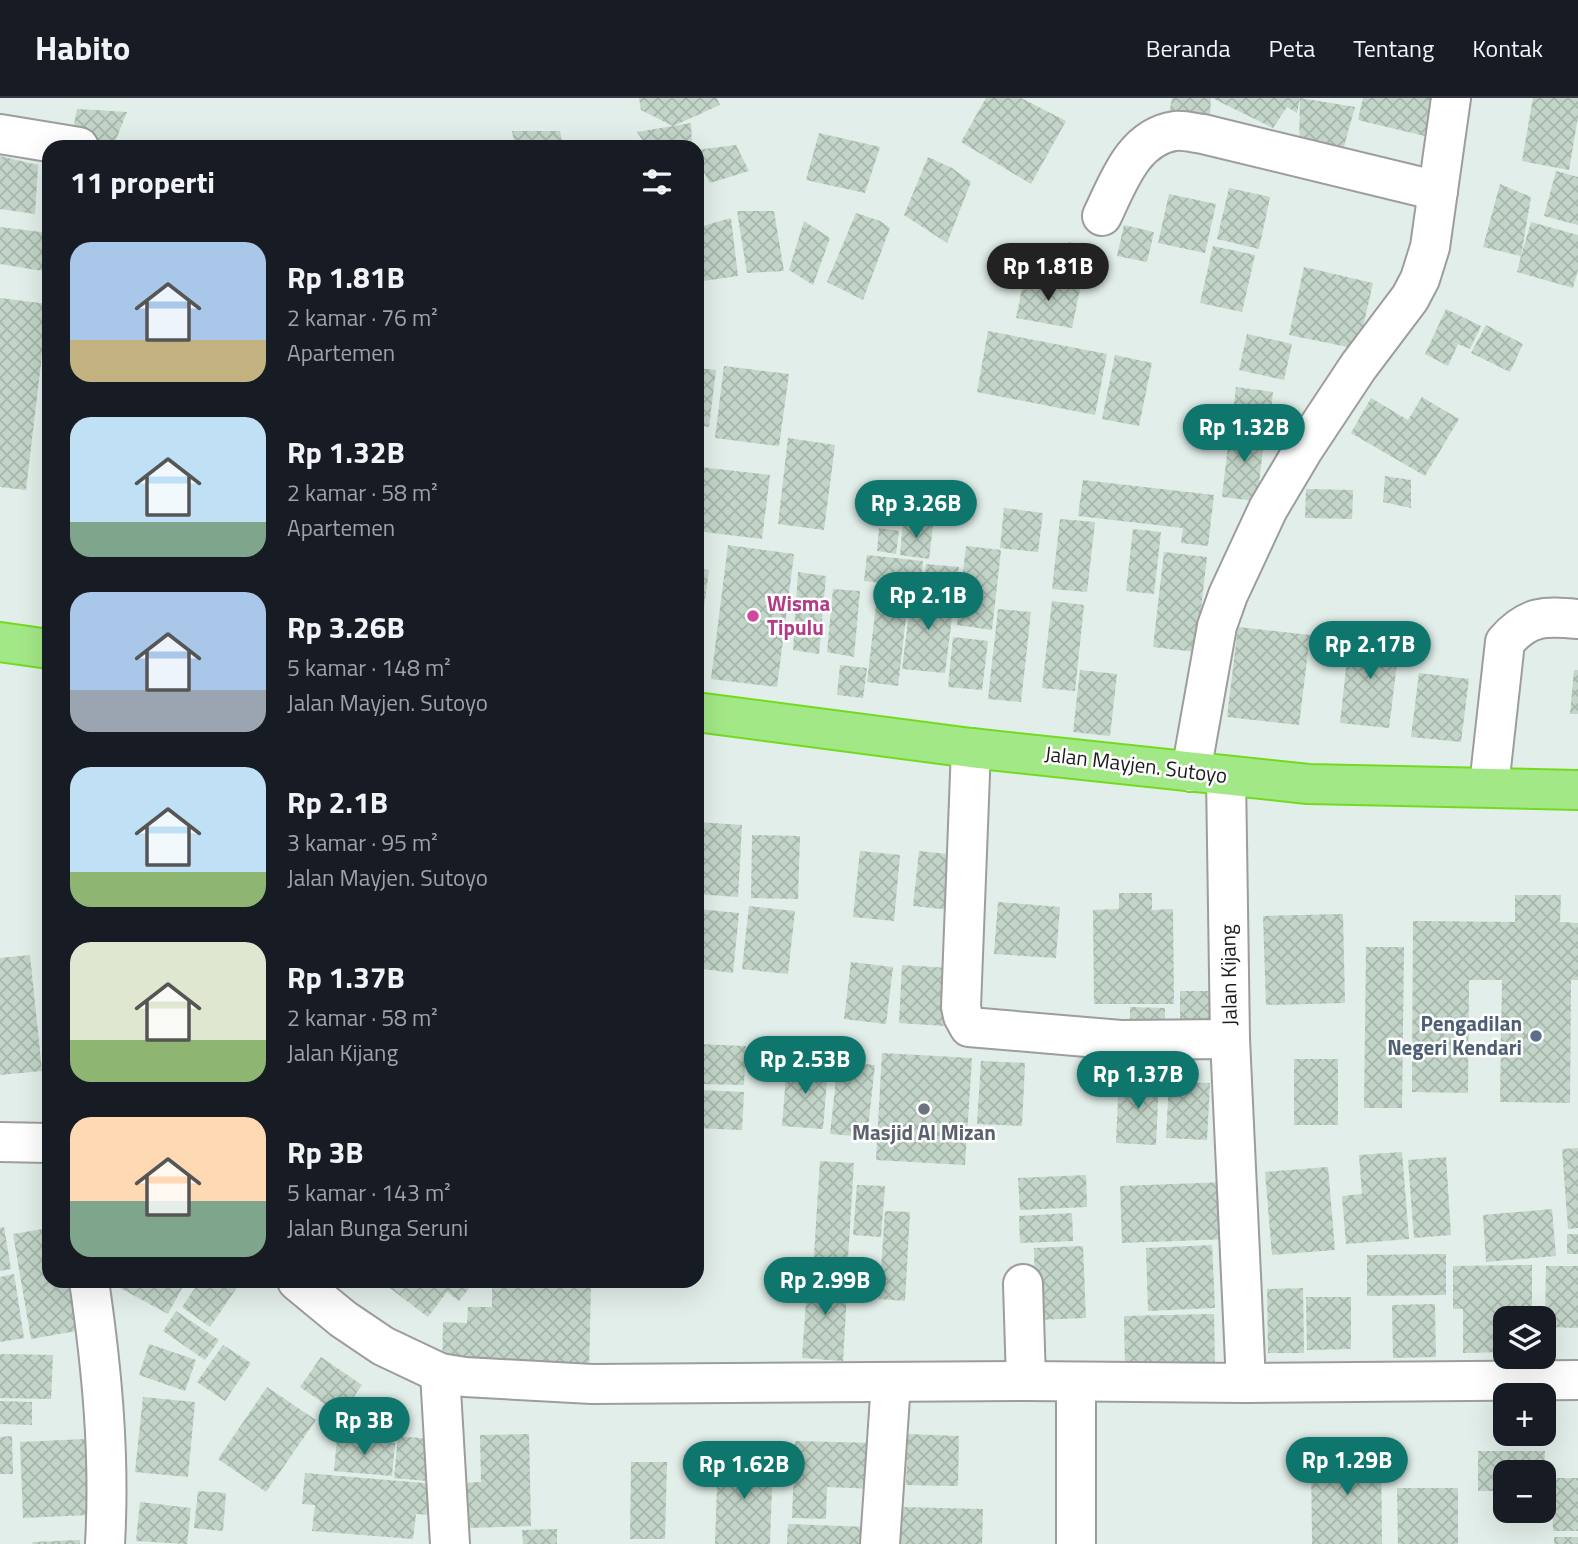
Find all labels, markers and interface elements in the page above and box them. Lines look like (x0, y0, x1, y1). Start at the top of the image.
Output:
text: Habito (35, 23, 130, 73)
text: Beranda (1146, 30, 1231, 66)
text: Peta (1269, 30, 1315, 66)
text: Tentang (1353, 30, 1434, 66)
text: Kontak (1472, 30, 1543, 66)
text: 11 properti (70, 159, 215, 205)
icon: filters (638, 163, 676, 201)
pin: Rp 1.81B (976, 244, 1120, 303)
text: Rp 1.81B (1003, 248, 1093, 283)
text: Rp 1.81B (287, 254, 405, 300)
icon: home (126, 270, 210, 354)
text: 2 kamar · 76 m² (287, 300, 438, 335)
text: Apartemen (287, 335, 395, 370)
pin: Rp 1.32B (1172, 404, 1316, 464)
text: Rp 1.32B (1199, 409, 1289, 444)
text: Rp 1.32B (287, 429, 405, 475)
icon: home (126, 445, 210, 529)
text: 2 kamar · 58 m² (287, 475, 438, 510)
pin: Rp 3.26B (844, 480, 988, 540)
text: Rp 3.26B (871, 485, 961, 520)
text: Apartemen (287, 510, 395, 545)
pin: Rp 2.1B (863, 573, 993, 632)
text: Rp 2.1B (889, 577, 967, 612)
place label: Wisma Tipulu (767, 587, 830, 643)
text: Rp 3.26B (287, 604, 405, 650)
marker: Wisma Tipulu (745, 608, 761, 624)
icon: home (126, 620, 210, 704)
pin: Rp 2.17B (1298, 622, 1442, 681)
text: Rp 2.17B (1325, 626, 1415, 661)
text: 5 kamar · 148 m² (287, 650, 451, 685)
text: Jalan Mayjen. Sutoyo (287, 685, 488, 720)
street label: Jalan Mayjen. Sutoyo (1043, 737, 1229, 791)
text: Rp 2.1B (287, 779, 388, 825)
icon: home (126, 795, 210, 879)
text: 3 kamar · 95 m² (287, 825, 438, 860)
text: Jalan Mayjen. Sutoyo (287, 860, 488, 895)
street label: Jalan Kijang (1211, 924, 1245, 1026)
text: Rp 1.37B (287, 954, 405, 1000)
icon: home (126, 970, 210, 1054)
text: 2 kamar · 58 m² (287, 1000, 438, 1035)
place label: Pengadilan Negeri Kendari (1387, 1007, 1522, 1063)
marker: Pengadilan Negeri Kendari (1528, 1028, 1544, 1044)
text: Jalan Kijang (287, 1035, 398, 1070)
pin: Rp 2.53B (733, 1037, 877, 1096)
text: Rp 2.53B (760, 1041, 850, 1076)
pin: Rp 1.37B (1066, 1052, 1210, 1111)
text: Rp 1.37B (1093, 1056, 1183, 1091)
marker: Masjid Al Mizan (916, 1101, 932, 1117)
place label: Masjid Al Mizan (852, 1116, 996, 1148)
text: Rp 3B (287, 1129, 364, 1175)
icon: home (126, 1145, 210, 1229)
text: 5 kamar · 143 m² (287, 1175, 451, 1210)
text: Jalan Bunga Seruni (287, 1210, 468, 1245)
pin: Rp 2.99B (753, 1258, 897, 1317)
text: Rp 2.99B (780, 1262, 870, 1297)
map controls (1493, 1306, 1556, 1523)
button: layers (1493, 1306, 1556, 1369)
button: + (1493, 1383, 1556, 1446)
pin: Rp 3B (315, 1398, 413, 1457)
text: Rp 3B (335, 1402, 393, 1437)
pin: Rp 1.29B (1275, 1438, 1419, 1497)
pin: Rp 1.62B (672, 1442, 816, 1501)
text: Rp 1.29B (1302, 1442, 1392, 1477)
text: Rp 1.62B (699, 1446, 789, 1481)
button: − (1493, 1460, 1556, 1523)

